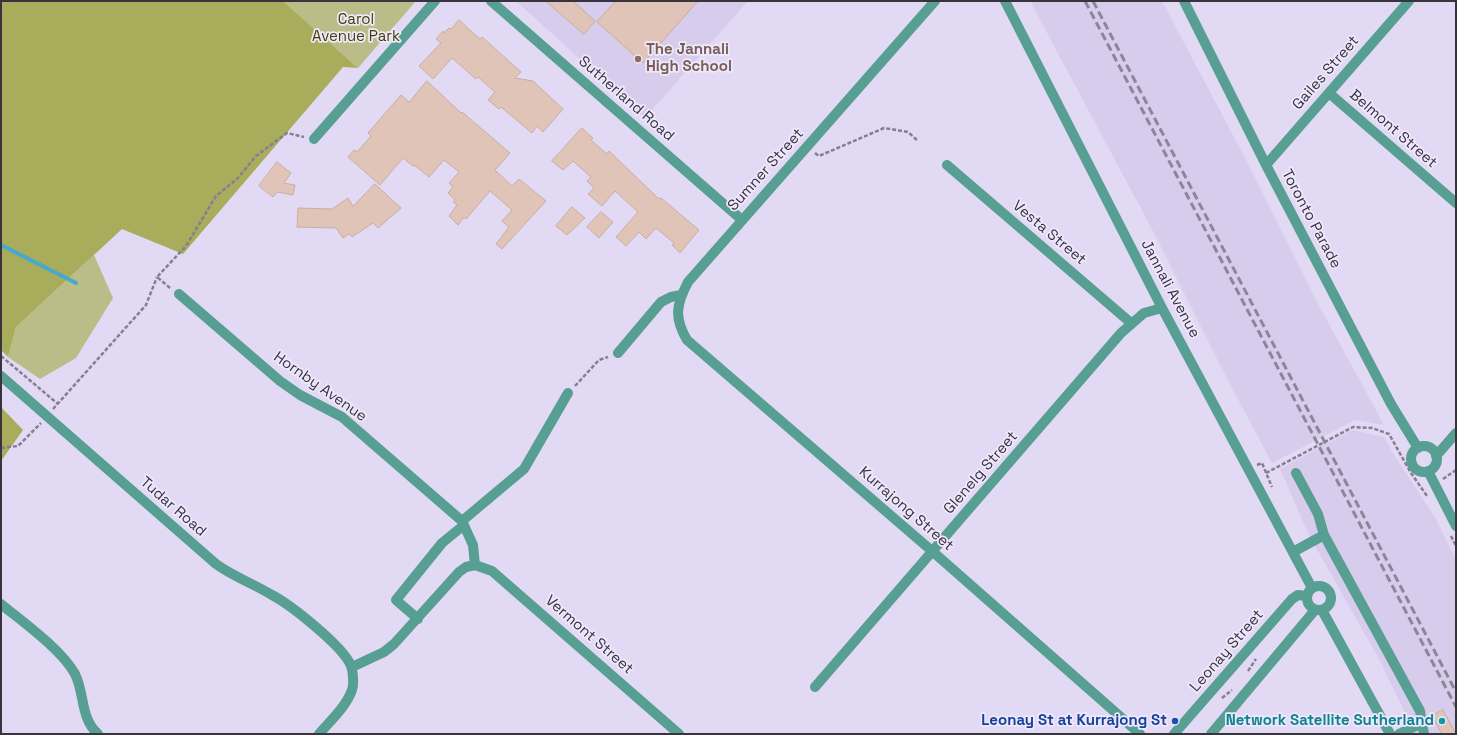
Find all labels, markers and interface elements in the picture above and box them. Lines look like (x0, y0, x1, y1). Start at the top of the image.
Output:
park label: Carol Avenue Park (312, 11, 400, 46)
street label: Gailes Street (1289, 32, 1363, 114)
place label: The Jannali High School (646, 41, 732, 76)
street label: Sutherland Road (574, 53, 678, 145)
marker: The Jannali High School (633, 54, 643, 64)
street label: Belmont Street (1346, 86, 1440, 172)
street label: Sumner Street (724, 125, 808, 215)
street label: Toronto Parade (1277, 166, 1345, 272)
street label: Vesta Street (1009, 197, 1089, 269)
street label: Jannali Avenue (1137, 237, 1203, 341)
street label: Hornby Avenue (270, 348, 370, 426)
street label: Glenelg Street (940, 428, 1022, 518)
street label: Kurrajong Street (855, 463, 957, 555)
street label: Tudar Road (136, 473, 210, 541)
street label: Vermont Street (541, 592, 637, 678)
street label: Leonay Street (1186, 606, 1268, 696)
place label: Leonay St at Kurrajong St (981, 712, 1167, 730)
place label: Network Satellite Sutherland (1226, 712, 1434, 730)
marker: Leonay St at Kurrajong St (1170, 716, 1180, 726)
marker: Network Satellite Sutherland (1437, 716, 1447, 726)

